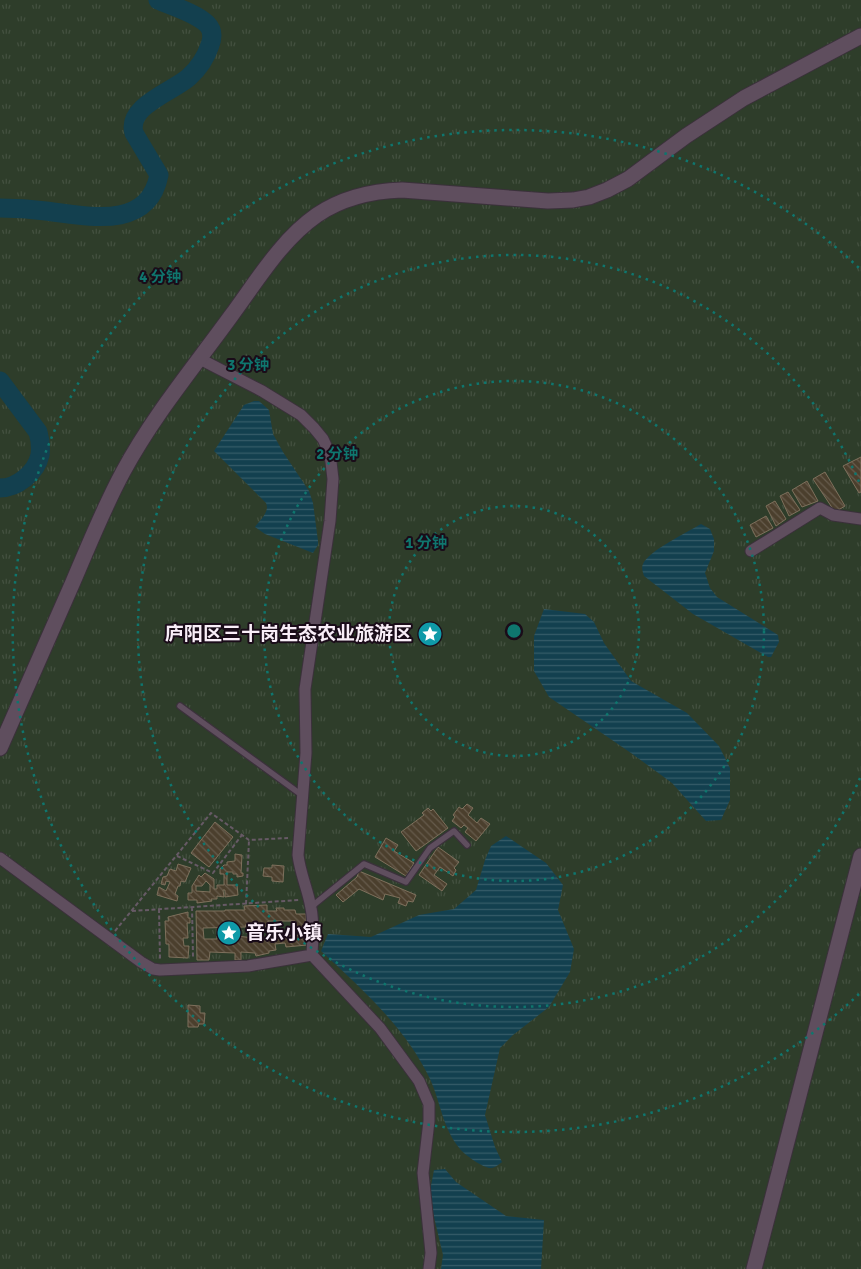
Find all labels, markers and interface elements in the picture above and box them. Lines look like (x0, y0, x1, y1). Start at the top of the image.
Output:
text: 4 分钟 (139, 268, 181, 286)
text: 3 分钟 (227, 356, 269, 374)
text: 2 分钟 (316, 445, 358, 463)
text: 1 分钟 (405, 534, 447, 552)
place icon: 庐阳区三十岗生态农业旅游区 (417, 621, 443, 647)
place label: 庐阳区三十岗生态农业旅游区 (165, 622, 412, 646)
centre of rings (505, 622, 523, 640)
place icon: 音乐小镇 (216, 920, 242, 946)
place label: 音乐小镇 (246, 921, 322, 945)

